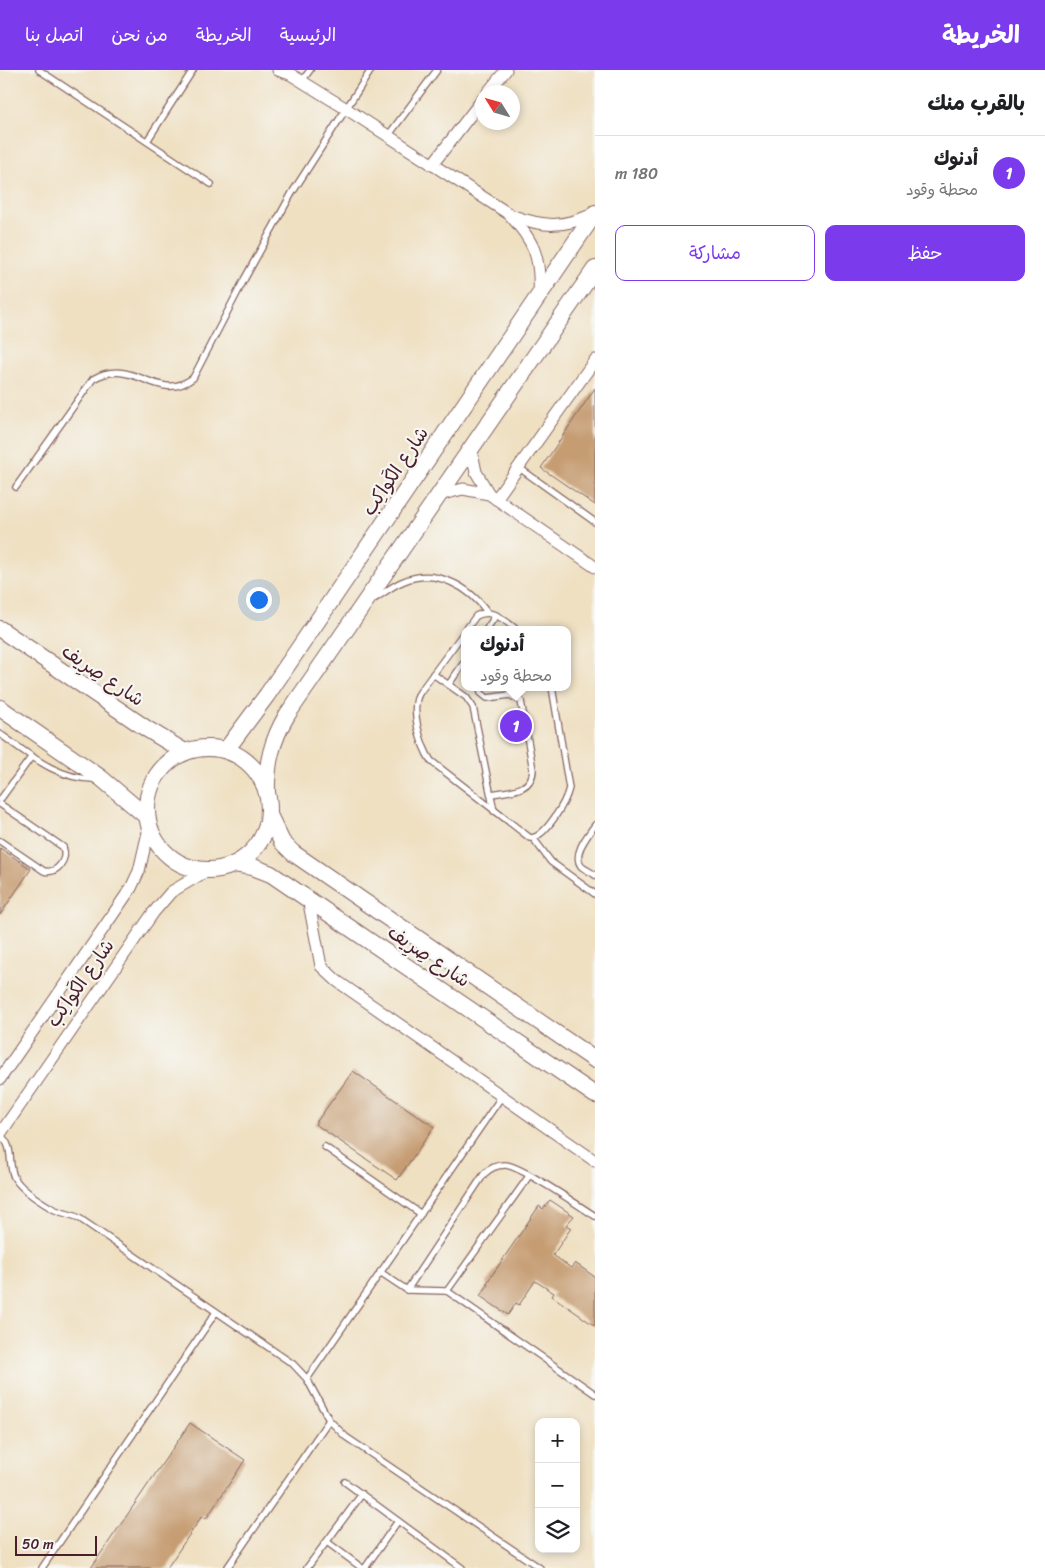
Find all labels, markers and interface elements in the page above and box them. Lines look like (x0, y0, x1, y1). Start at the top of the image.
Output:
text: الخريطة (942, 14, 1020, 56)
text: اتصل بنا (25, 19, 84, 51)
text: من نحن (112, 19, 168, 51)
text: الخريطة (196, 19, 252, 51)
text: الرئيسية (280, 19, 336, 51)
text: بالقرب منك (927, 84, 1025, 122)
north arrow (475, 85, 520, 130)
text: أدنوك (934, 142, 978, 175)
text: 180 m (615, 159, 658, 188)
text: 1 (1006, 159, 1012, 188)
text: محطة وقود (906, 175, 978, 204)
button: مشاركة (615, 225, 815, 281)
button: حفظ (825, 225, 1025, 281)
street label: شارع الكَواكِب (353, 419, 437, 523)
your location (246, 587, 272, 613)
popup (461, 626, 571, 691)
text: أدنوك (480, 628, 524, 661)
street label: شارع صِرِيف (55, 635, 151, 715)
text: محطة وقود (480, 661, 552, 690)
pin: 1 (500, 707, 532, 745)
street label: شارع صِرِيف (381, 916, 477, 996)
street label: شارع الكَواكِب (37, 932, 123, 1034)
map controls (535, 1418, 580, 1553)
button: + (535, 1418, 580, 1463)
button: − (535, 1463, 580, 1508)
button: layers (535, 1508, 580, 1553)
text: 50 m (22, 1532, 54, 1557)
scale bar (15, 1533, 98, 1556)

